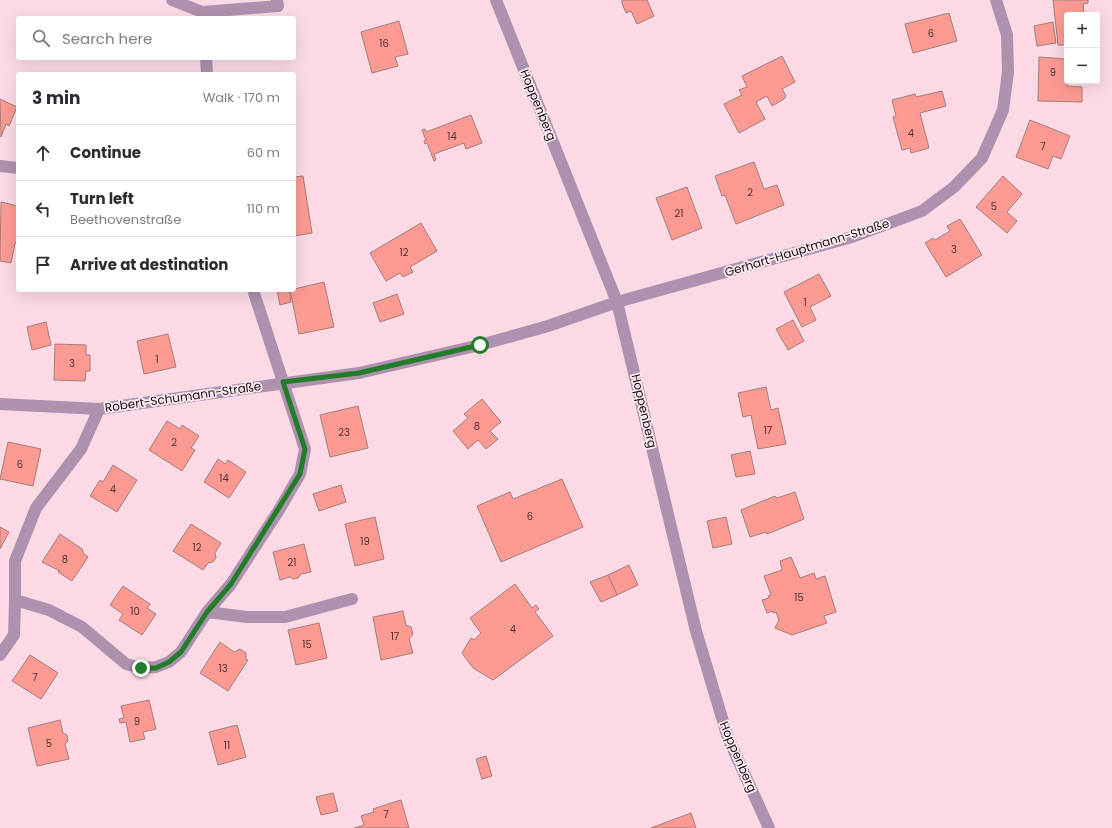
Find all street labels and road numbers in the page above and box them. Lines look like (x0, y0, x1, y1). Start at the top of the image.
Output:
street label: Hoppenberg (516, 67, 560, 143)
street label: Gerhart-Hauptmann-Straße (723, 214, 891, 281)
street label: Hoppenberg (628, 372, 661, 450)
street label: Robert-Schumann-Straße (104, 377, 262, 416)
street label: Hoppenberg (716, 719, 761, 795)

